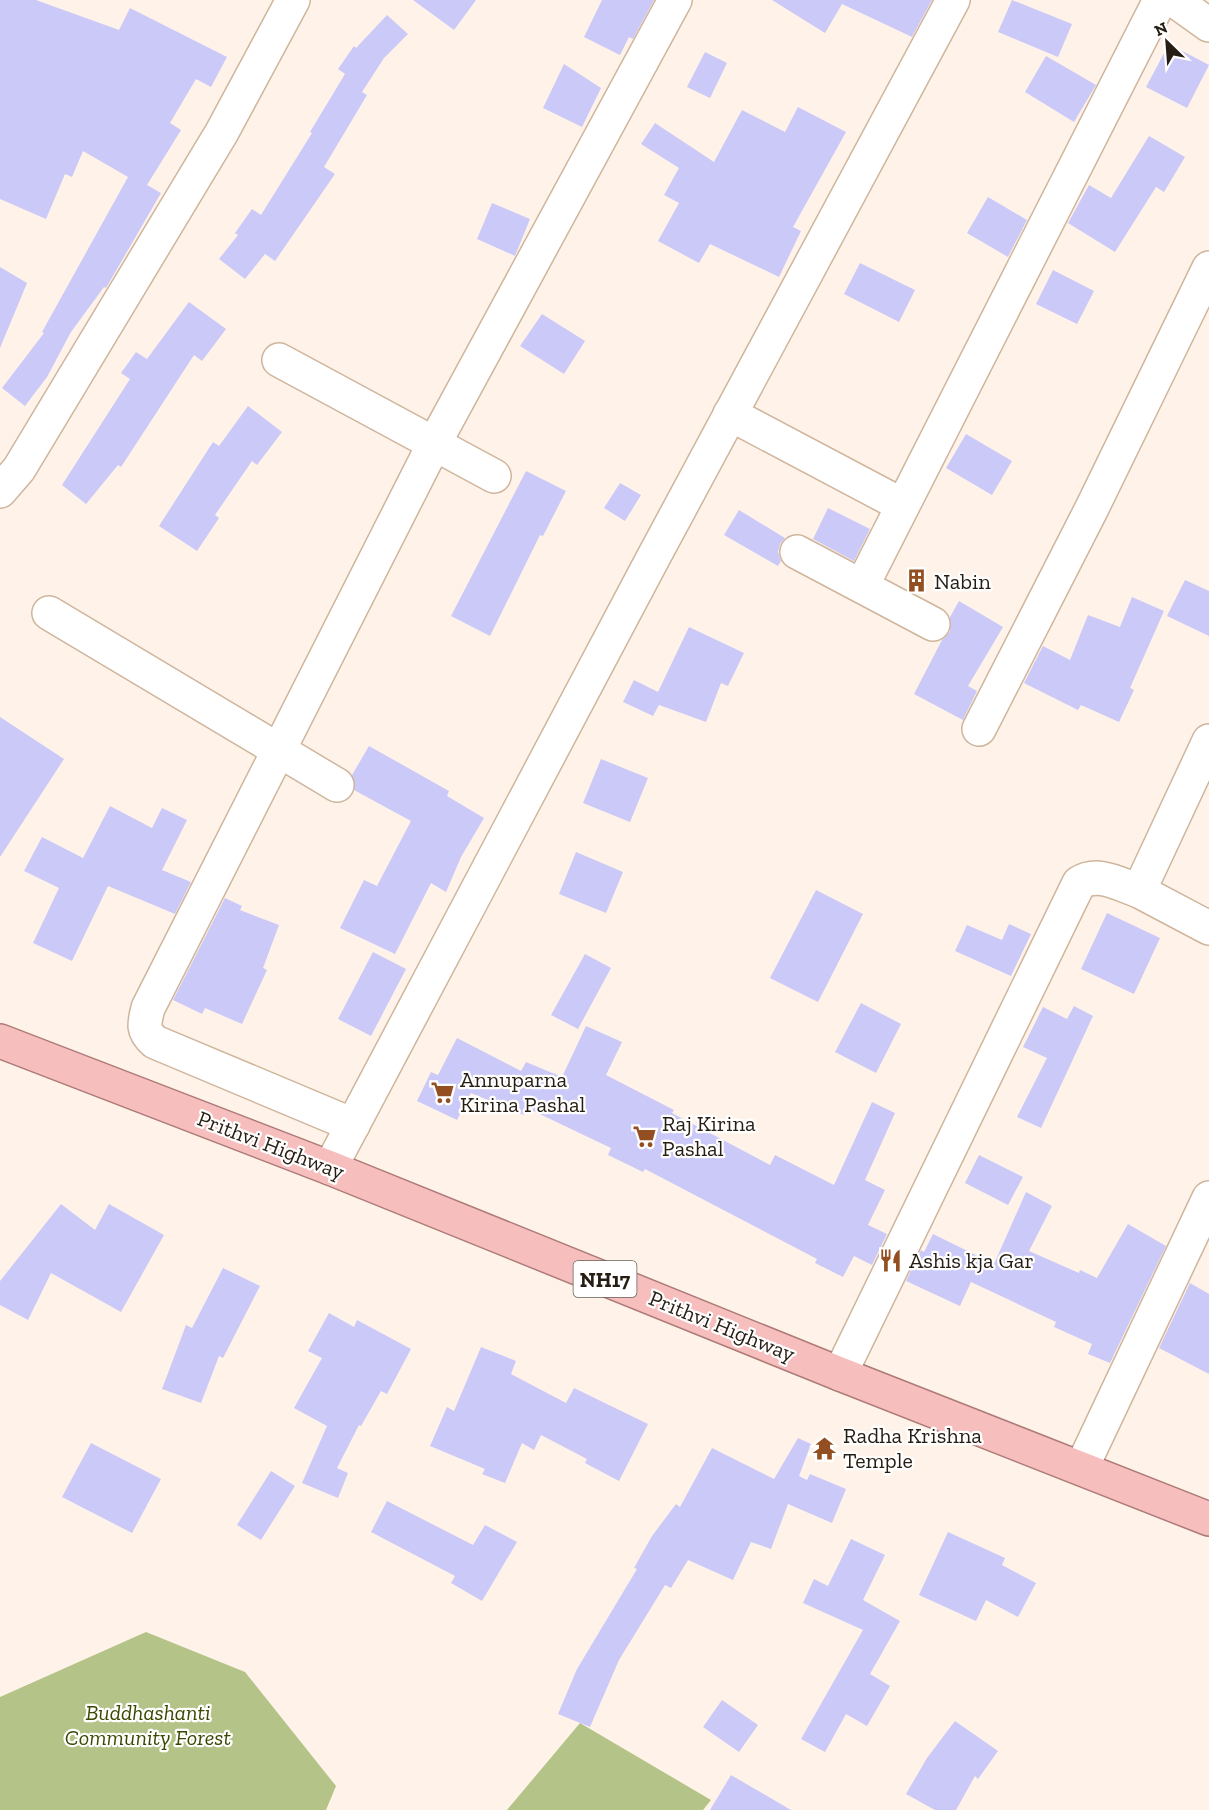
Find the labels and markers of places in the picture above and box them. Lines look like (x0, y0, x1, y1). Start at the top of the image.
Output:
building icon: Nabin (903, 568, 929, 594)
place label: Nabin (934, 568, 991, 595)
place label: Annuparna Kirina Pashal (460, 1066, 586, 1118)
supermarket icon: Annuparna Kirina Pashal (429, 1079, 455, 1105)
place label: Raj Kirina Pashal (662, 1110, 756, 1162)
supermarket icon: Raj Kirina Pashal (631, 1123, 657, 1149)
restaurant icon: Ashis kja Gar (878, 1247, 904, 1273)
place label: Ashis kja Gar (909, 1247, 1034, 1274)
place label: Radha Krishna Temple (843, 1422, 982, 1474)
temple icon: Radha Krishna Temple (812, 1435, 838, 1461)

